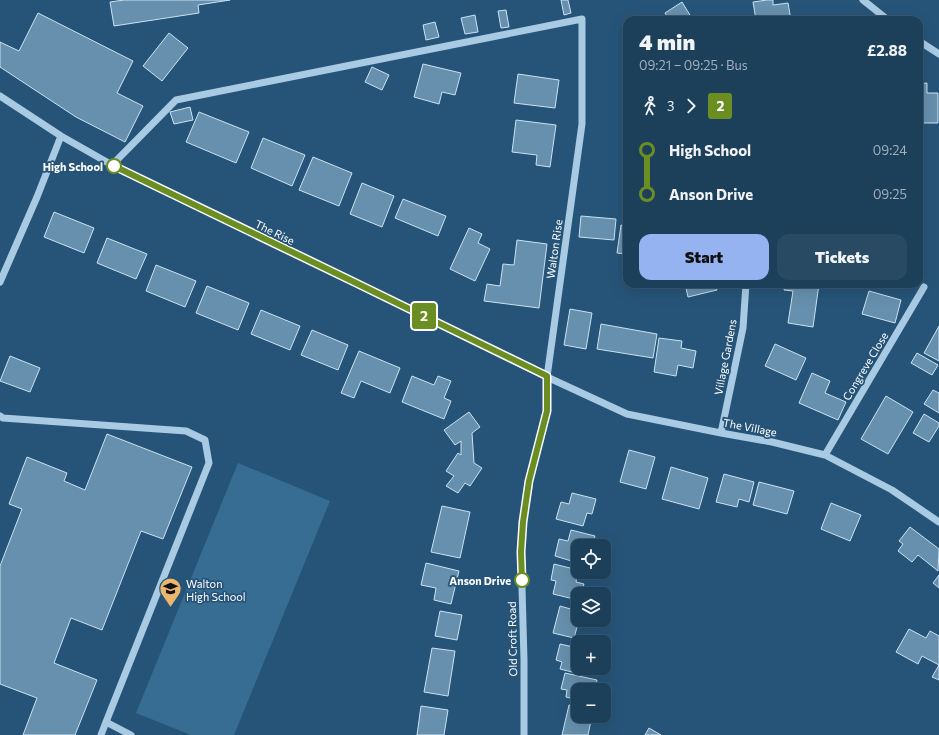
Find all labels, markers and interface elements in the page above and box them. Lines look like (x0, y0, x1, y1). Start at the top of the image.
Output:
text: 4 min (639, 28, 695, 55)
text: £2.88 (867, 41, 907, 59)
text: 09:21 – 09:25 · Bus (639, 57, 748, 73)
icon: walk (639, 95, 661, 117)
icon: forward (680, 95, 702, 117)
text: 2 (716, 97, 724, 114)
text: 3 (667, 98, 674, 114)
text: High School (669, 141, 751, 159)
text: 09:24 (873, 142, 907, 158)
marker: High School (106, 158, 122, 174)
place label: High School (43, 160, 103, 173)
text: Anson Drive (669, 185, 753, 203)
text: 09:25 (873, 186, 907, 202)
street label: The Rise (253, 217, 297, 247)
street label: Walton Rise (543, 218, 565, 279)
button: Start (639, 234, 769, 280)
button: Tickets (777, 234, 907, 280)
line badge: 2 (411, 303, 437, 329)
text: 2 (420, 307, 428, 324)
street label: Village Gardens (711, 318, 739, 396)
street label: Congreve Close (840, 329, 891, 402)
street label: The Village (722, 415, 778, 439)
map controls (571, 539, 611, 723)
button: locate (571, 539, 611, 579)
marker: Anson Drive (514, 572, 530, 588)
place label: Anson Drive (449, 574, 511, 587)
school or university icon: Walton High School (158, 576, 184, 609)
place label: Walton High School (186, 577, 246, 603)
button: layers (571, 587, 611, 627)
street label: Old Croft Road (505, 601, 519, 677)
button: + (571, 635, 611, 675)
button: − (571, 683, 611, 723)

